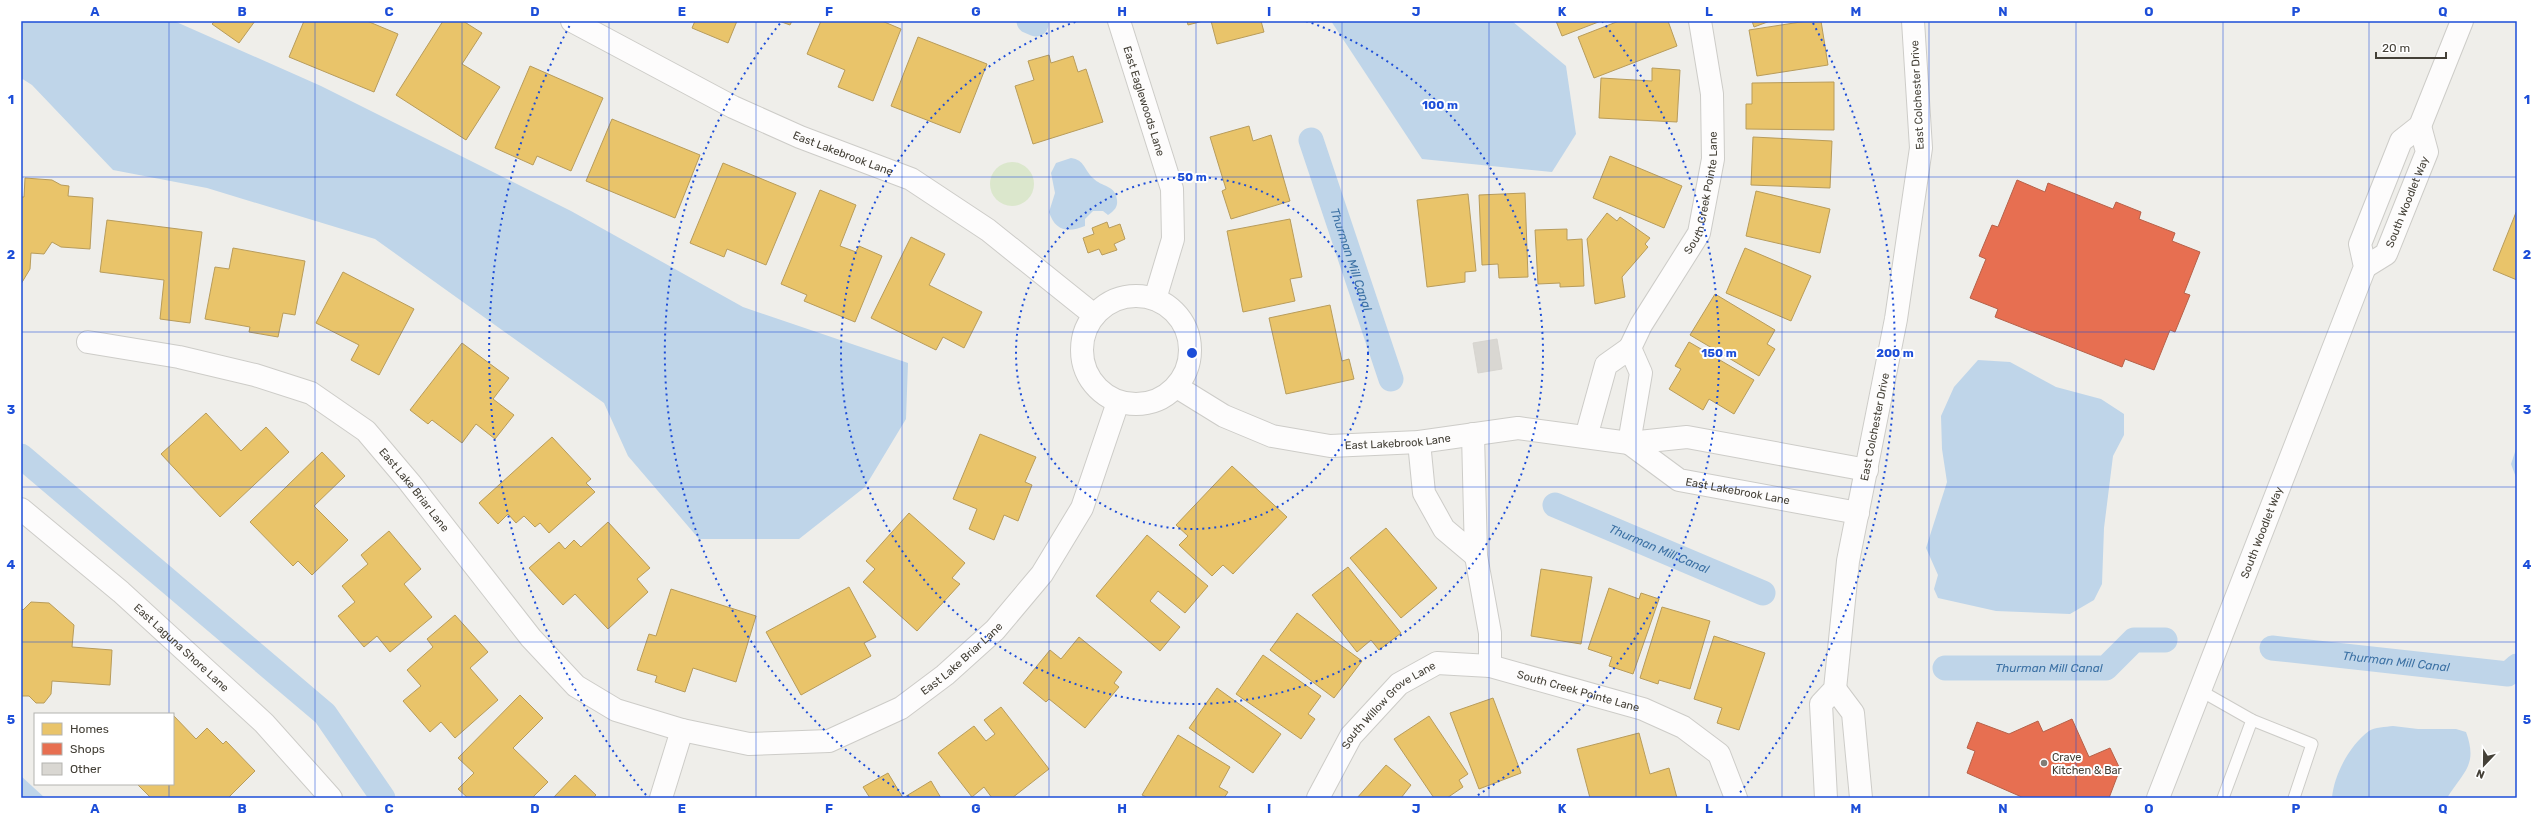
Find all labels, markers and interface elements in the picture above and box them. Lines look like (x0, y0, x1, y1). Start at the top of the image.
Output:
text: A (90, 4, 100, 19)
text: B (237, 4, 247, 19)
text: C (384, 4, 394, 19)
text: D (530, 4, 540, 19)
text: E (678, 4, 686, 19)
text: F (825, 4, 833, 19)
text: G (971, 4, 981, 19)
text: H (1117, 4, 1127, 19)
text: I (1267, 4, 1271, 19)
text: J (1412, 4, 1420, 19)
text: K (1558, 4, 1567, 19)
text: L (1705, 4, 1713, 19)
text: M (1851, 4, 1861, 19)
text: N (1998, 4, 2008, 19)
text: O (2144, 4, 2154, 19)
text: P (2292, 4, 2301, 19)
text: Q (2438, 4, 2448, 19)
scale bar (2376, 34, 2446, 60)
street label: East Colchester Drive (1908, 40, 1927, 150)
text: 20 m (2382, 41, 2410, 55)
street label: East Eaglewoods Lane (1120, 45, 1167, 158)
text: 1 (8, 92, 14, 107)
text: 1 (2524, 92, 2530, 107)
text: 100 m (1422, 98, 1458, 112)
street label: East Lakebrook Lane (791, 129, 895, 179)
street label: South Creek Pointe Lane (1681, 131, 1720, 257)
street label: South Woodlet Way (2383, 154, 2432, 250)
text: 50 m (1177, 170, 1207, 184)
water label: Thurman Mill Canal (1327, 206, 1375, 314)
text: 2 (7, 247, 15, 262)
text: 2 (2523, 247, 2531, 262)
centre of rings (1185, 346, 1199, 360)
text: 150 m (1701, 346, 1737, 360)
text: 200 m (1876, 346, 1914, 360)
street label: East Colchester Drive (1858, 372, 1892, 482)
text: 3 (7, 402, 16, 417)
text: 3 (2523, 402, 2532, 417)
street label: East Lakebrook Lane (1345, 432, 1451, 452)
street label: East Lake Briar Lane (376, 445, 452, 535)
street label: East Lakebrook Lane (1684, 475, 1791, 507)
street label: South Woodlet Way (2238, 485, 2286, 580)
water label: Thurman Mill Canal (1607, 522, 1712, 577)
text: 4 (7, 557, 16, 572)
text: 4 (2523, 557, 2532, 572)
street label: East Laguna Shore Lane (131, 601, 231, 695)
street label: East Lake Briar Lane (918, 620, 1005, 698)
water label: Thurman Mill Canal (2342, 649, 2452, 675)
street label: South Willow Grove Lane (1339, 659, 1438, 752)
water label: Thurman Mill Canal (1995, 661, 2104, 675)
street label: South Creek Pointe Lane (1516, 668, 1641, 715)
text: 5 (7, 712, 15, 727)
text: 5 (2523, 712, 2531, 727)
legend (34, 713, 174, 785)
text: Homes (70, 722, 109, 736)
text: Shops (70, 742, 105, 756)
north arrow (2464, 745, 2504, 785)
place label: Crave Kitchen & Bar (2052, 751, 2123, 777)
marker: Crave Kitchen & Bar (2039, 758, 2049, 768)
text: Other (70, 762, 102, 776)
text: N (2474, 766, 2487, 781)
text: A (90, 801, 100, 816)
text: B (237, 801, 247, 816)
text: C (384, 801, 394, 816)
text: D (530, 801, 540, 816)
text: E (678, 801, 686, 816)
text: F (825, 801, 833, 816)
text: G (971, 801, 981, 816)
text: H (1117, 801, 1127, 816)
text: I (1267, 801, 1271, 816)
text: J (1412, 801, 1420, 816)
text: K (1558, 801, 1567, 816)
text: L (1705, 801, 1713, 816)
text: M (1851, 801, 1861, 816)
text: N (1998, 801, 2008, 816)
text: O (2144, 801, 2154, 816)
text: P (2292, 801, 2301, 816)
text: Q (2438, 801, 2448, 816)

